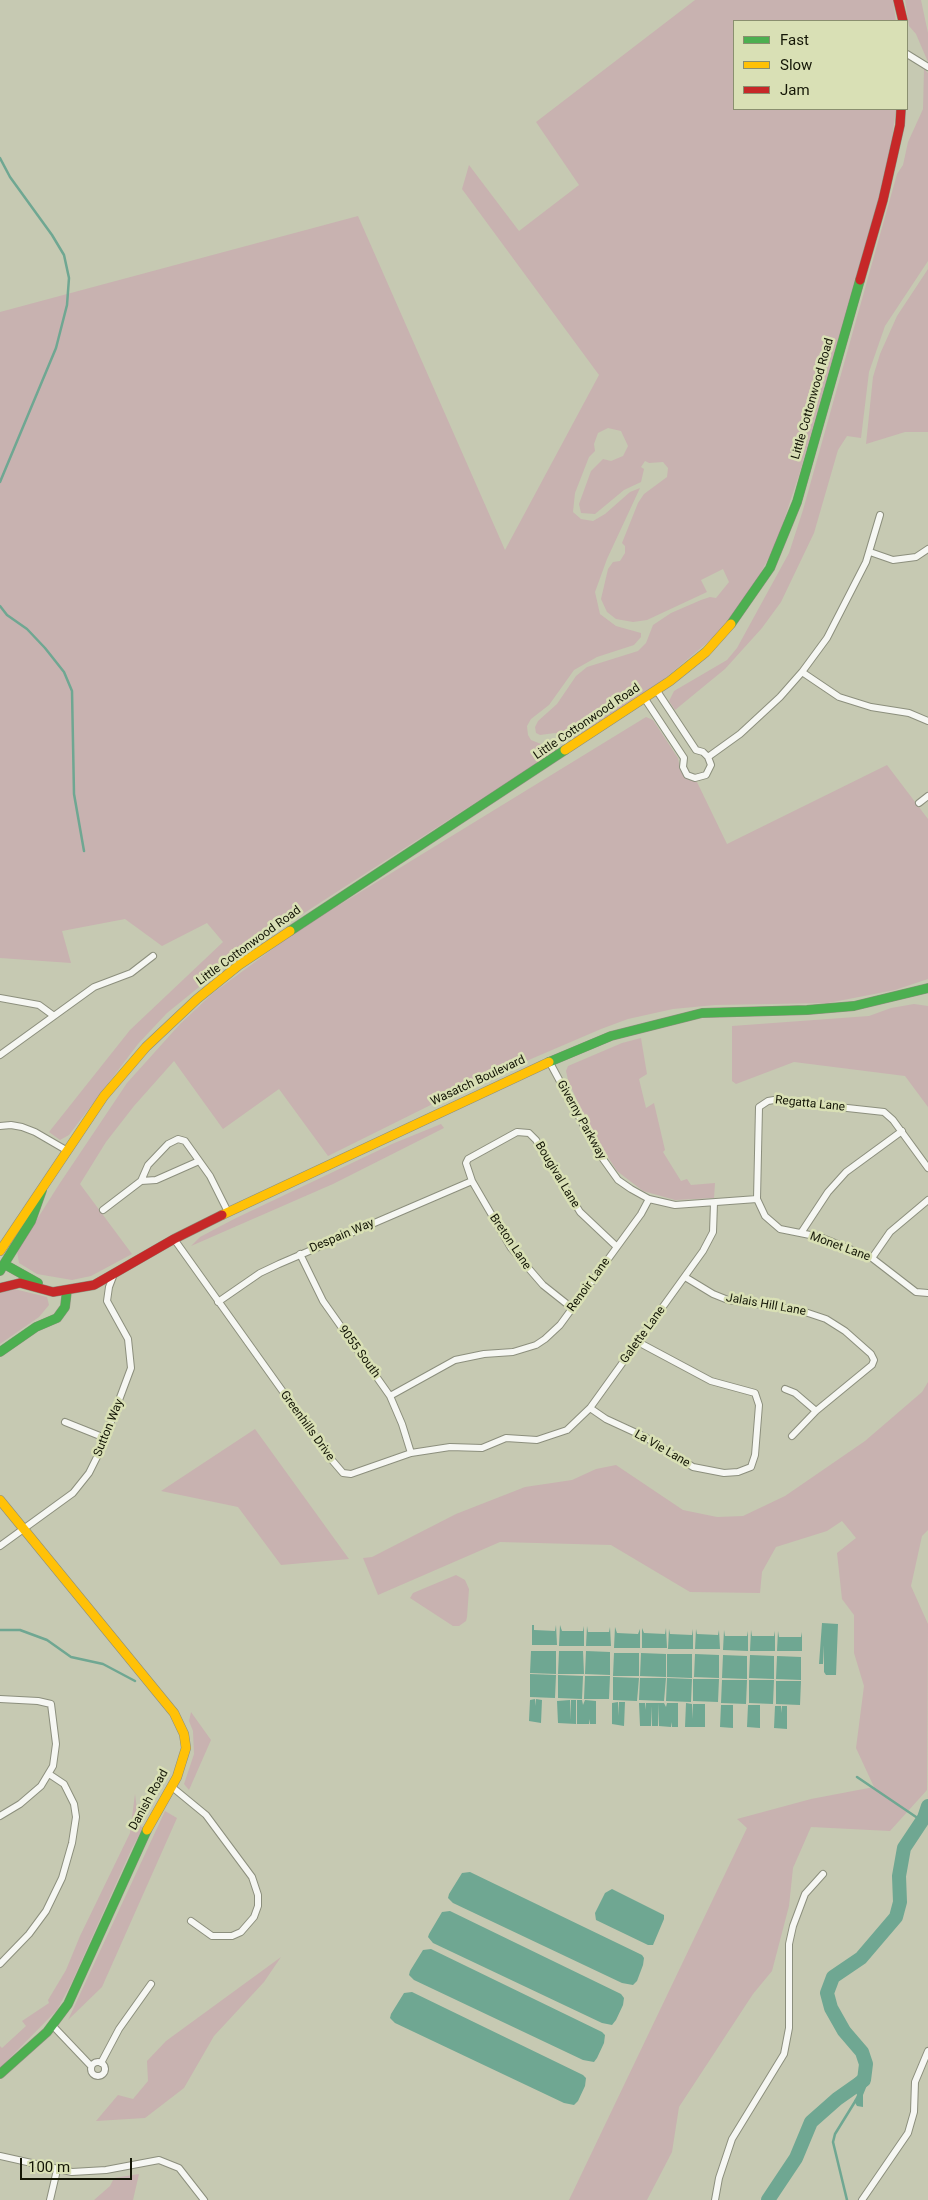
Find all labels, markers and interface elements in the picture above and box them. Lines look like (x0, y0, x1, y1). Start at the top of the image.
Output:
legend (733, 20, 908, 110)
text: Fast (780, 31, 809, 49)
text: Slow (780, 56, 812, 74)
text: Jam (780, 81, 810, 99)
street label: Little Cottonwood Road (789, 337, 837, 461)
street label: Little Cottonwood Road (531, 681, 643, 763)
street label: Little Cottonwood Road (194, 903, 304, 989)
street label: Wasatch Boulevard (428, 1053, 528, 1109)
street label: Giverny Parkway (553, 1078, 609, 1162)
street label: Regatta Lane (774, 1093, 846, 1115)
street label: Bougival Lane (532, 1139, 582, 1211)
street label: Breton Lane (486, 1211, 534, 1273)
street label: Despain Way (308, 1216, 376, 1256)
street label: Monet Lane (808, 1229, 872, 1265)
street label: Renoir Lane (565, 1255, 613, 1315)
street label: Jalais Hill Lane (725, 1291, 807, 1319)
street label: Galette Lane (617, 1304, 669, 1366)
street label: 9055 South (335, 1323, 383, 1381)
street label: Greenhills Drive (277, 1388, 337, 1464)
street label: Sutton Way (91, 1397, 127, 1459)
street label: La Vie Lane (632, 1427, 692, 1471)
street label: Danish Road (126, 1767, 172, 1833)
scale bar (22, 2148, 135, 2180)
text: 100 m (28, 2158, 70, 2176)

